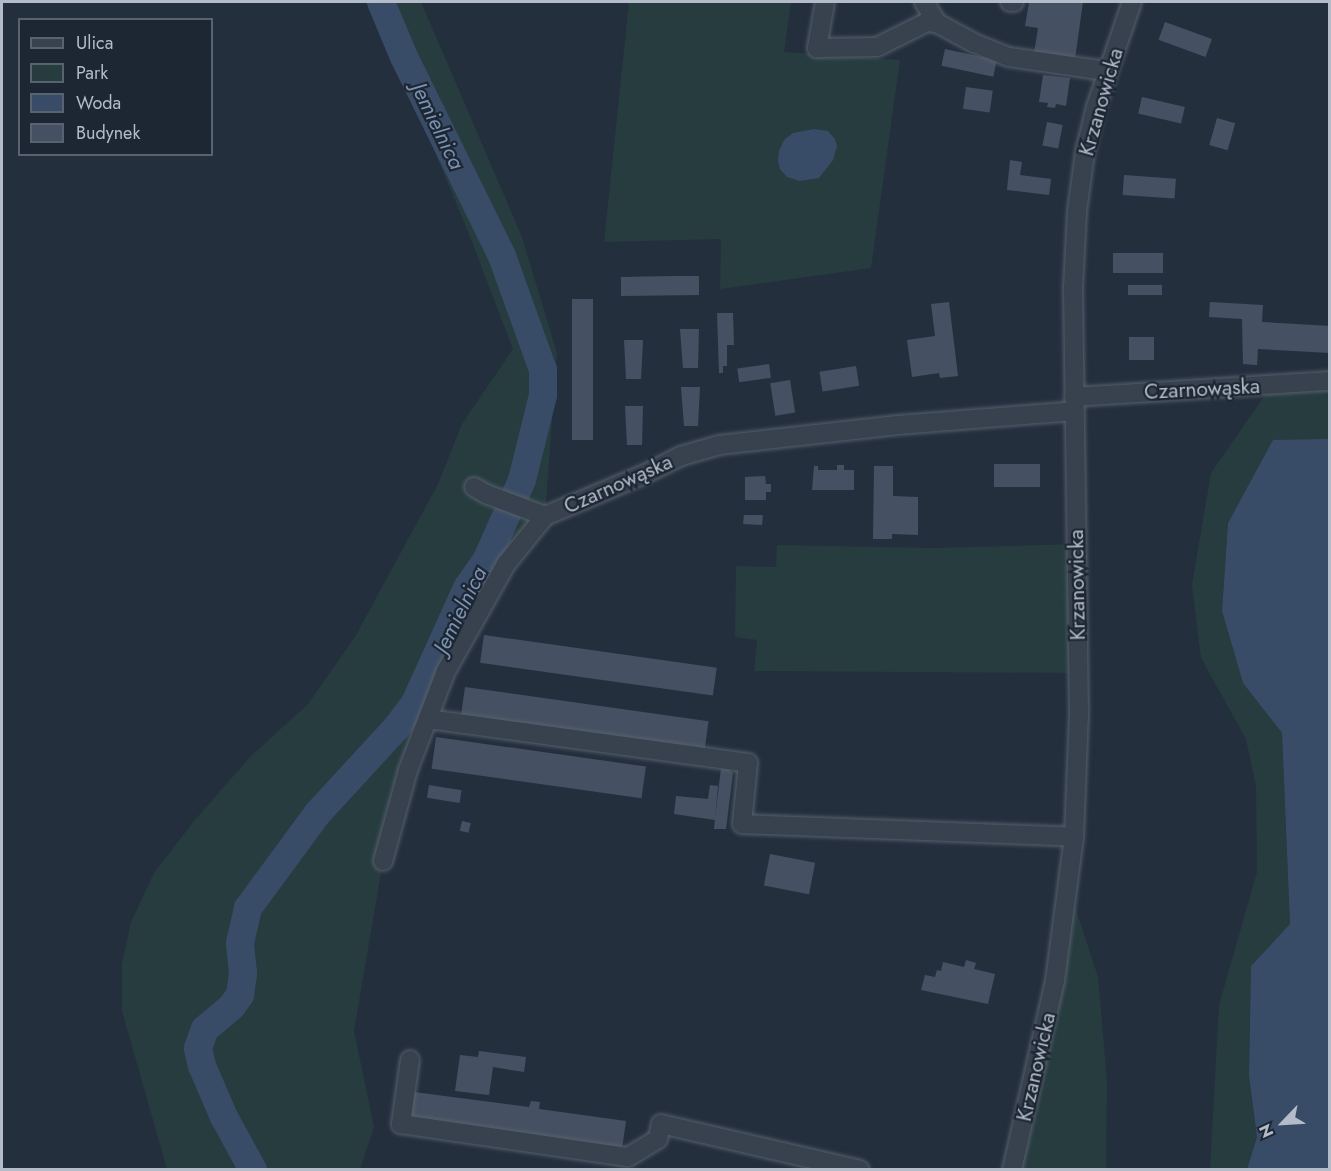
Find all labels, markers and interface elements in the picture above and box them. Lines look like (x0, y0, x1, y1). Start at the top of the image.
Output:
legend (18, 18, 213, 156)
text: Ulica (76, 30, 113, 56)
street label: Krzanowicka (1074, 45, 1128, 159)
text: Park (76, 60, 108, 86)
water label: Jemielnica (406, 78, 470, 174)
text: Woda (76, 90, 121, 116)
text: Budynek (76, 120, 140, 146)
street label: Czarnowąska (1144, 373, 1260, 405)
street label: Czarnowąska (560, 449, 676, 519)
street label: Krzanowicka (1063, 529, 1091, 641)
water label: Jemielnica (428, 562, 492, 658)
street label: Krzanowicka (1011, 1010, 1061, 1124)
north arrow (1253, 1093, 1313, 1153)
text: N (1253, 1120, 1279, 1141)

